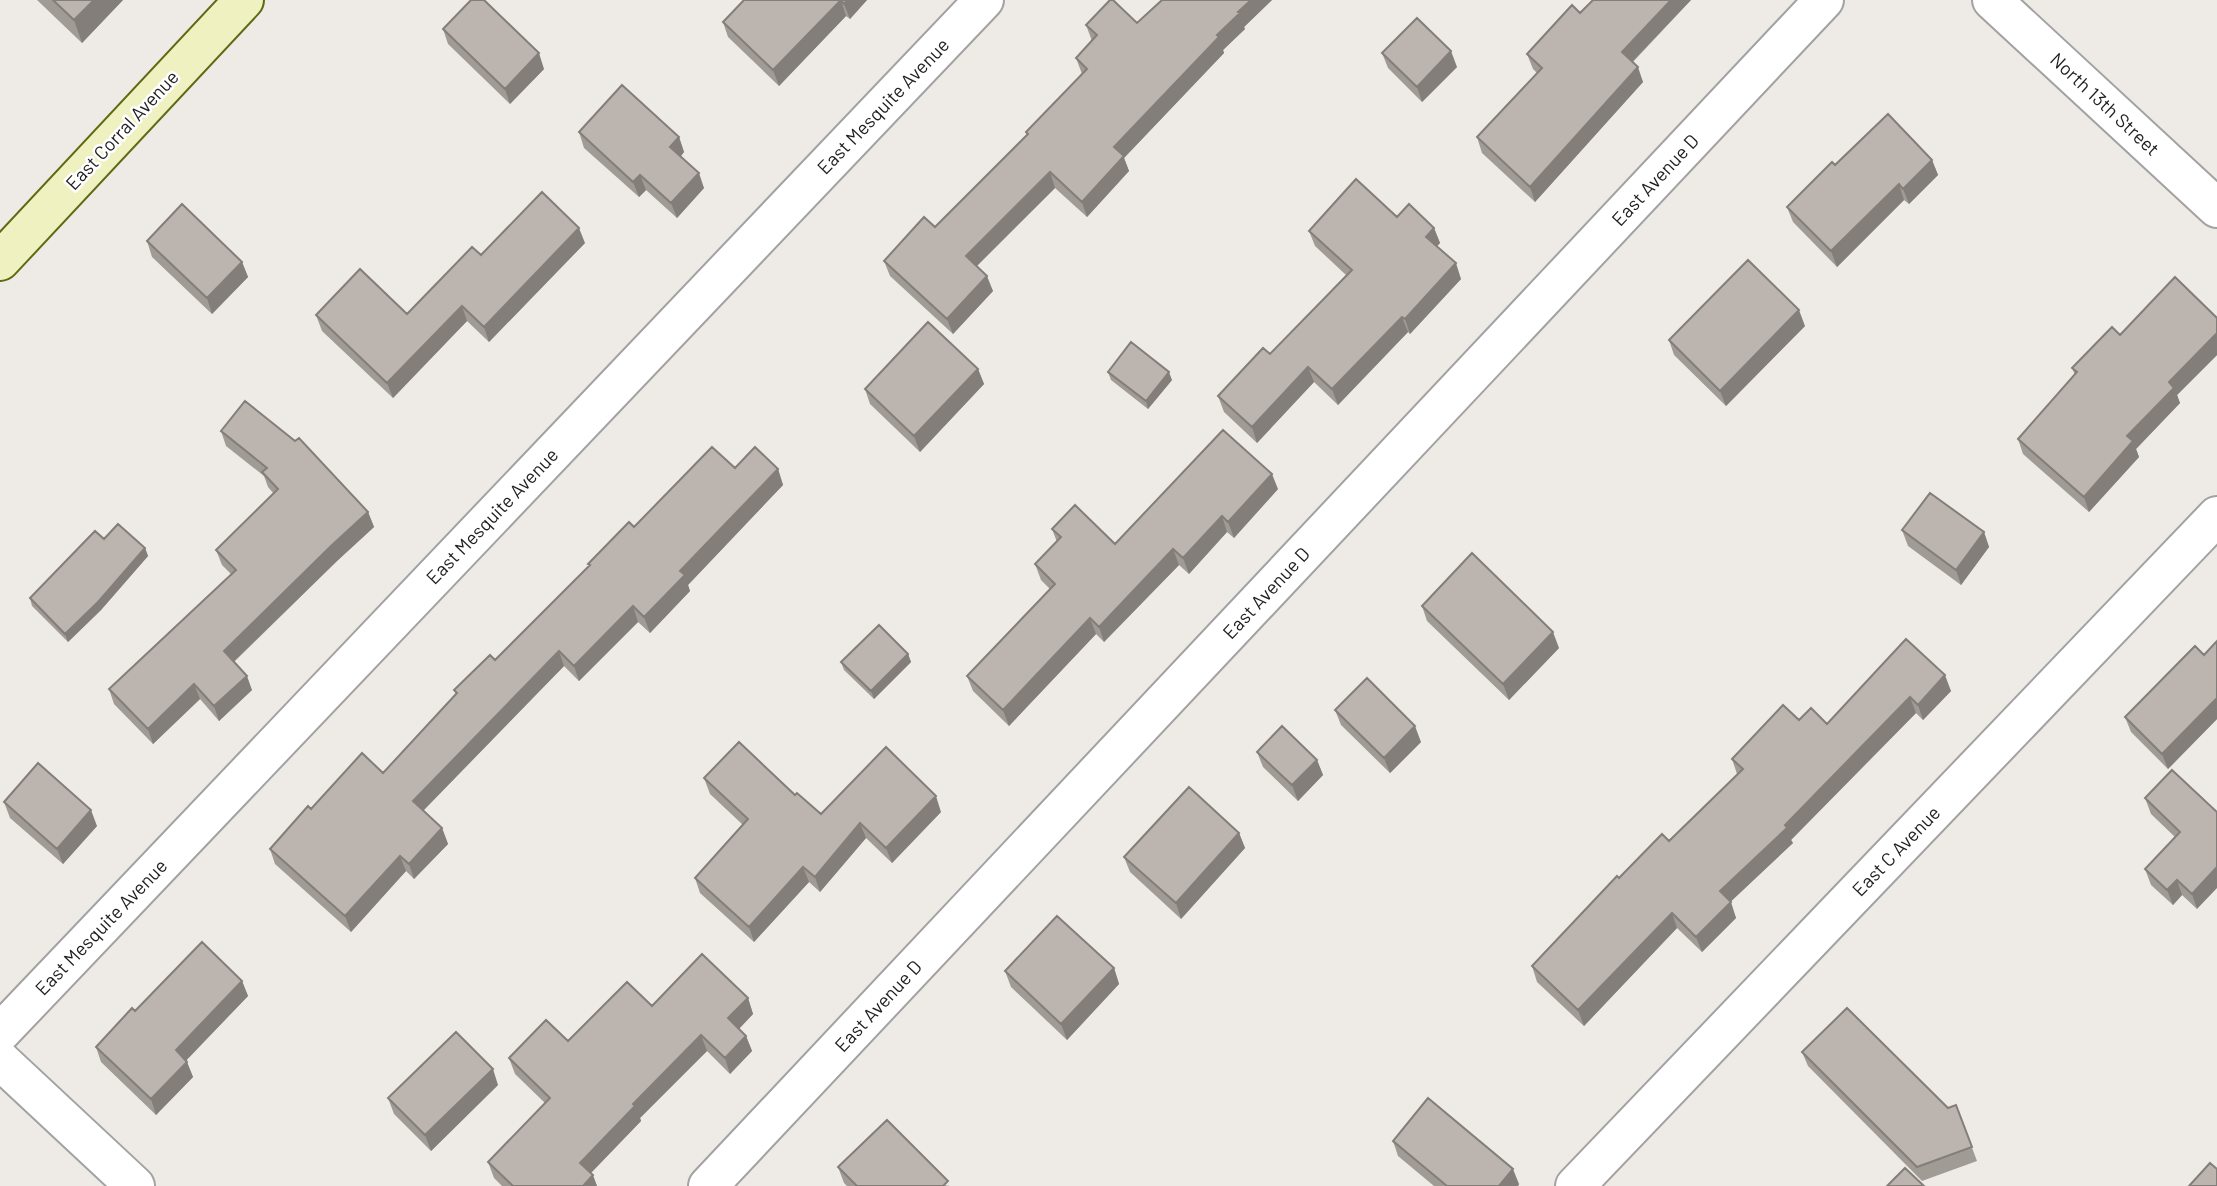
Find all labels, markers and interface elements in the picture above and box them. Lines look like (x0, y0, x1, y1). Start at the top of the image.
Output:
street label: East Mesquite Avenue (812, 33, 953, 178)
street label: North 13th Street (2046, 47, 2165, 160)
street label: East Corral Avenue (60, 65, 183, 194)
street label: East Avenue D (1606, 129, 1703, 230)
street label: East Mesquite Avenue (421, 443, 562, 588)
street label: East Avenue D (1217, 542, 1314, 643)
street label: East C Avenue (1847, 801, 1944, 901)
street label: East Mesquite Avenue (30, 854, 171, 999)
street label: East Avenue D (829, 955, 926, 1056)

